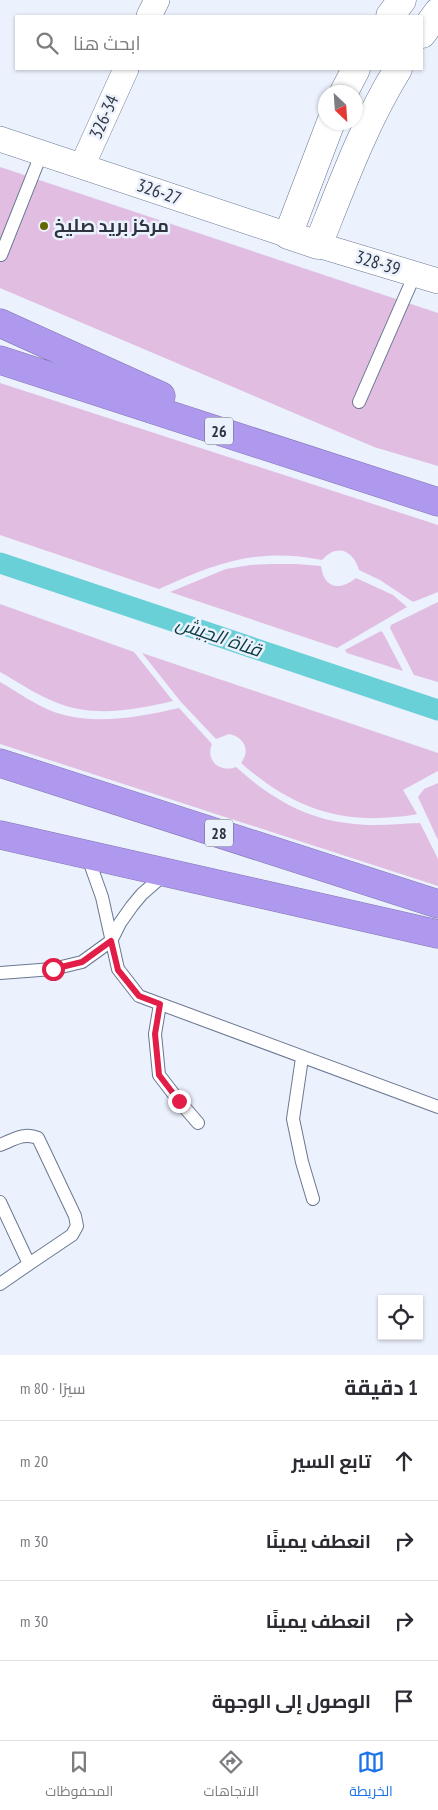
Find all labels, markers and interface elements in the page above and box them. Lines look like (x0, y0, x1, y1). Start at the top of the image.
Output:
search box (15, 15, 423, 70)
icon: search (33, 29, 61, 57)
text: ابحث هنا (73, 31, 141, 55)
north arrow (318, 85, 363, 130)
street label: 326-34 (84, 91, 123, 142)
street label: 326-27 (134, 173, 185, 210)
place label: مركز بريد صليخ (54, 214, 169, 238)
marker: مركز بريد صليخ (38, 220, 50, 232)
street label: 328-39 (353, 245, 403, 280)
road number: 26 (205, 418, 233, 444)
water label: قناة الجيش (173, 610, 266, 662)
road number: 28 (205, 820, 233, 846)
route start (42, 958, 65, 981)
route end (168, 1090, 191, 1113)
map controls (378, 1295, 423, 1340)
button: locate (378, 1295, 423, 1340)
text: 1 دقيقة (344, 1374, 418, 1401)
text: سيرًا · 80 m (20, 1378, 85, 1398)
icon: ahead (390, 1447, 418, 1475)
text: تابع السير (292, 1449, 371, 1473)
text: 20 m (20, 1451, 48, 1471)
icon: right (390, 1527, 418, 1555)
text: انعطف يمينًا (266, 1529, 371, 1553)
text: 30 m (20, 1531, 48, 1551)
icon: right (390, 1607, 418, 1635)
text: انعطف يمينًا (266, 1609, 371, 1633)
text: 30 m (20, 1611, 48, 1631)
icon: arrive (390, 1687, 418, 1715)
text: الوصول إلى الوجهة (212, 1689, 371, 1713)
tab: المحفوظات (45, 1748, 113, 1804)
tab: الاتجاهات (204, 1748, 259, 1804)
tab: الخريطة (349, 1748, 393, 1804)

